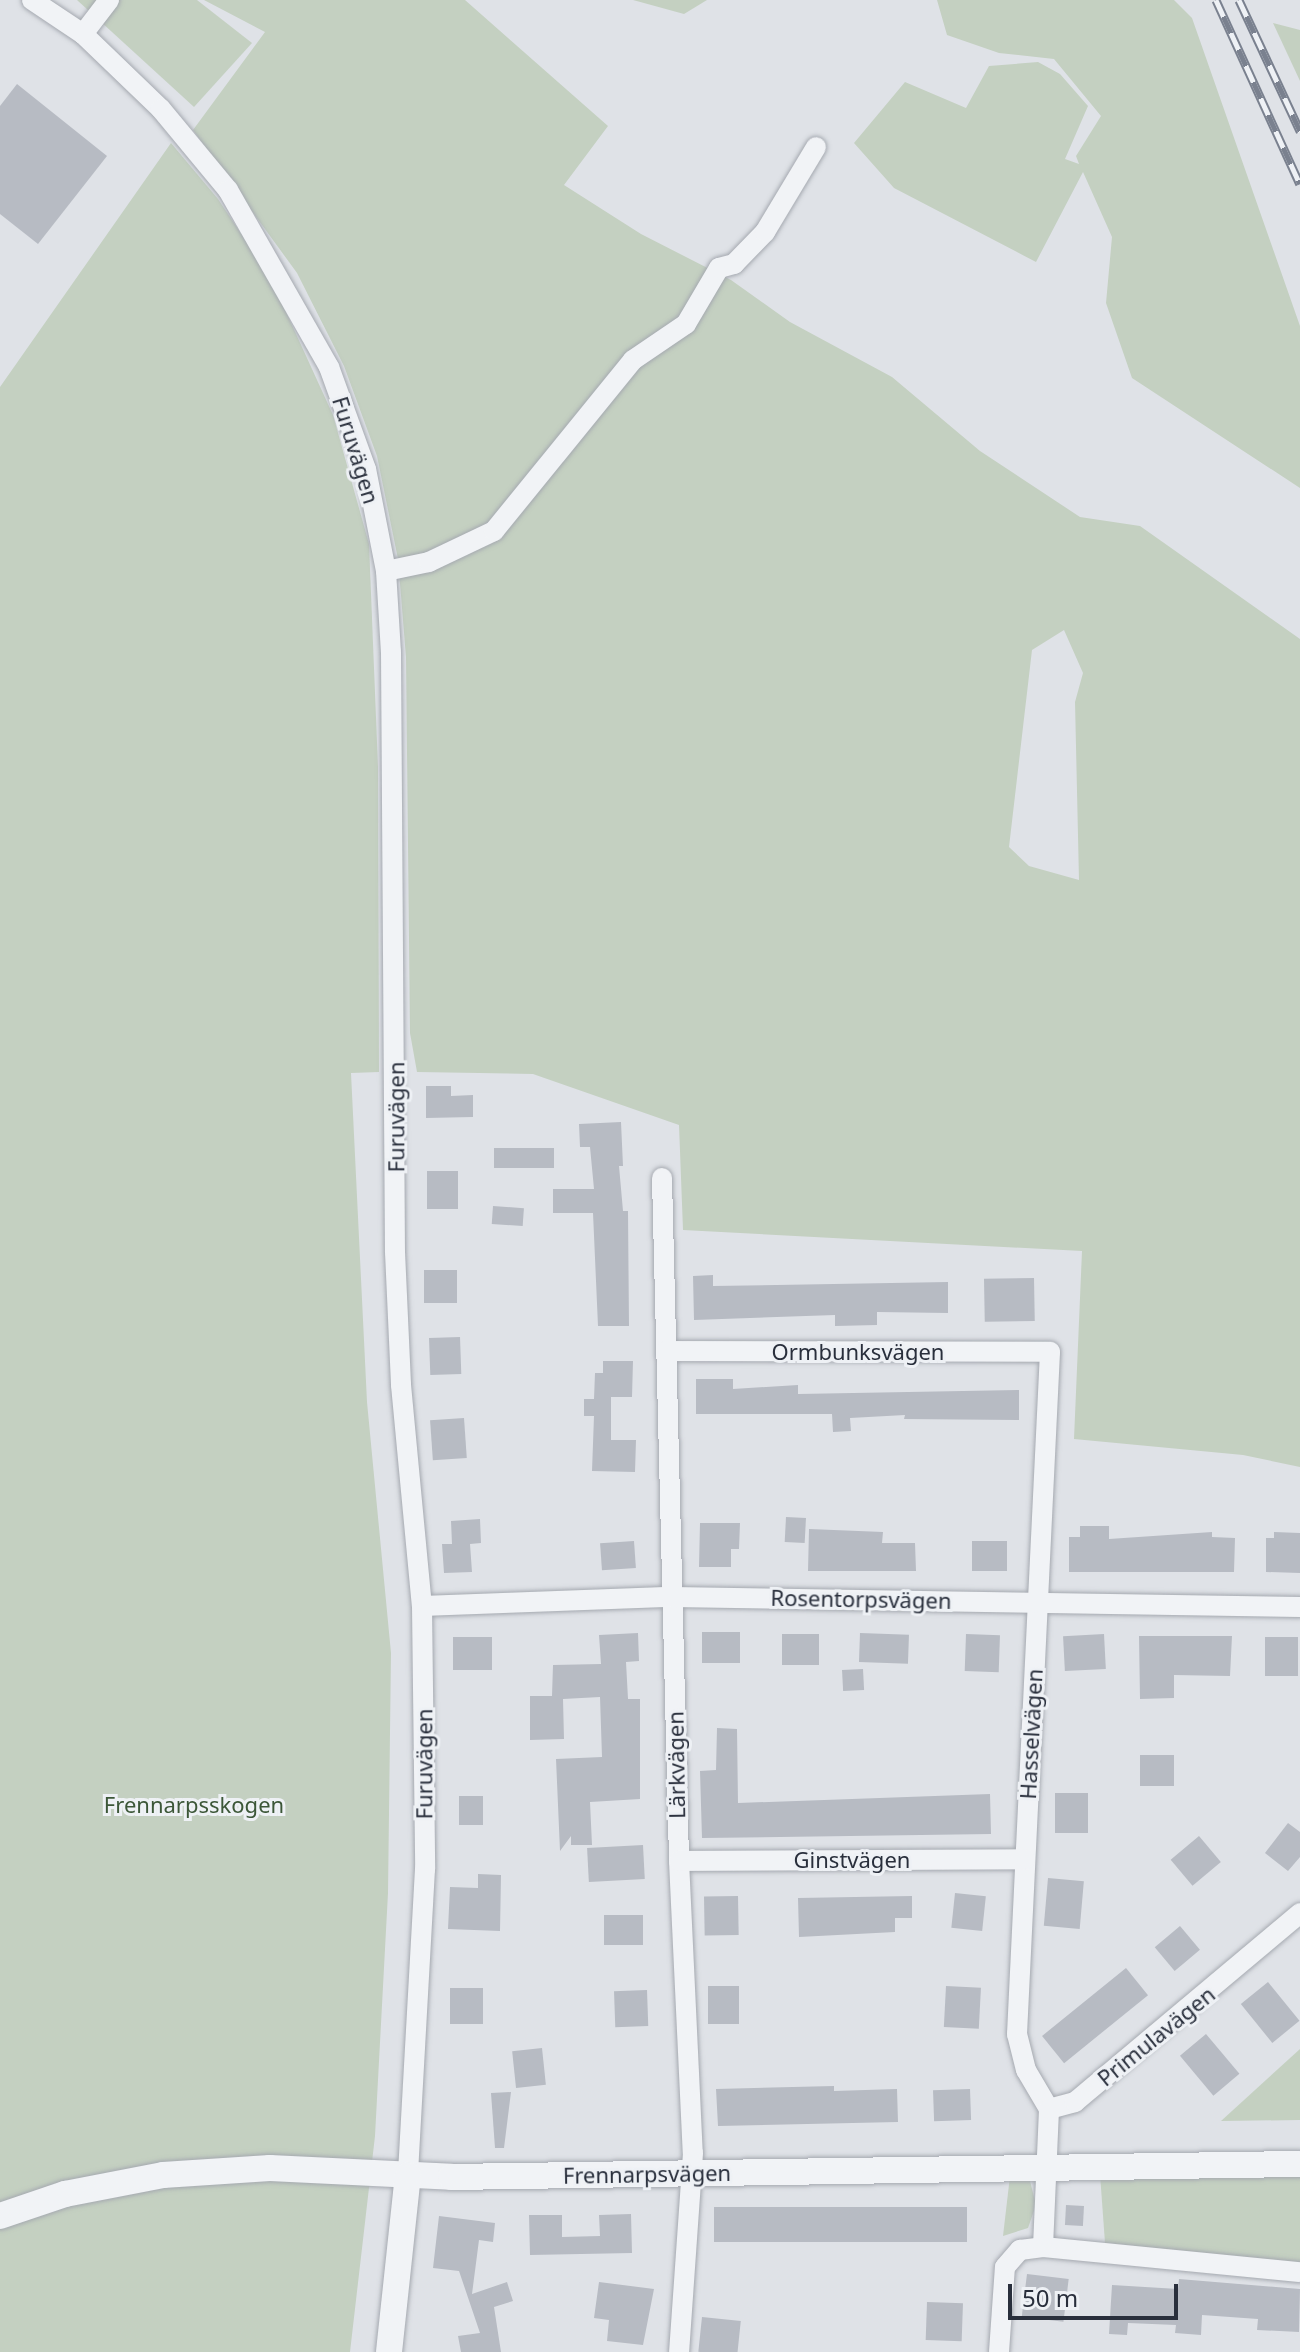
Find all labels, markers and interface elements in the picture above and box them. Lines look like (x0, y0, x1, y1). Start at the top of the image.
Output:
street label: Furuvägen (327, 393, 385, 507)
street label: Furuvägen (383, 1062, 409, 1172)
street label: Ormbunksvägen (772, 1339, 944, 1365)
street label: Rosentorpsvägen (770, 1584, 952, 1614)
street label: Hasselvägen (1014, 1668, 1048, 1800)
street label: Furuvägen (411, 1709, 437, 1819)
street label: Lärkvägen (662, 1711, 690, 1819)
park label: Frennarpsskogen (104, 1792, 284, 1818)
street label: Ginstvägen (794, 1847, 910, 1873)
street label: Primulavägen (1092, 1981, 1220, 2091)
street label: Frennarpsvägen (563, 2159, 731, 2189)
scale bar (1012, 2268, 1182, 2318)
text: 50 m (1022, 2281, 1078, 2314)

